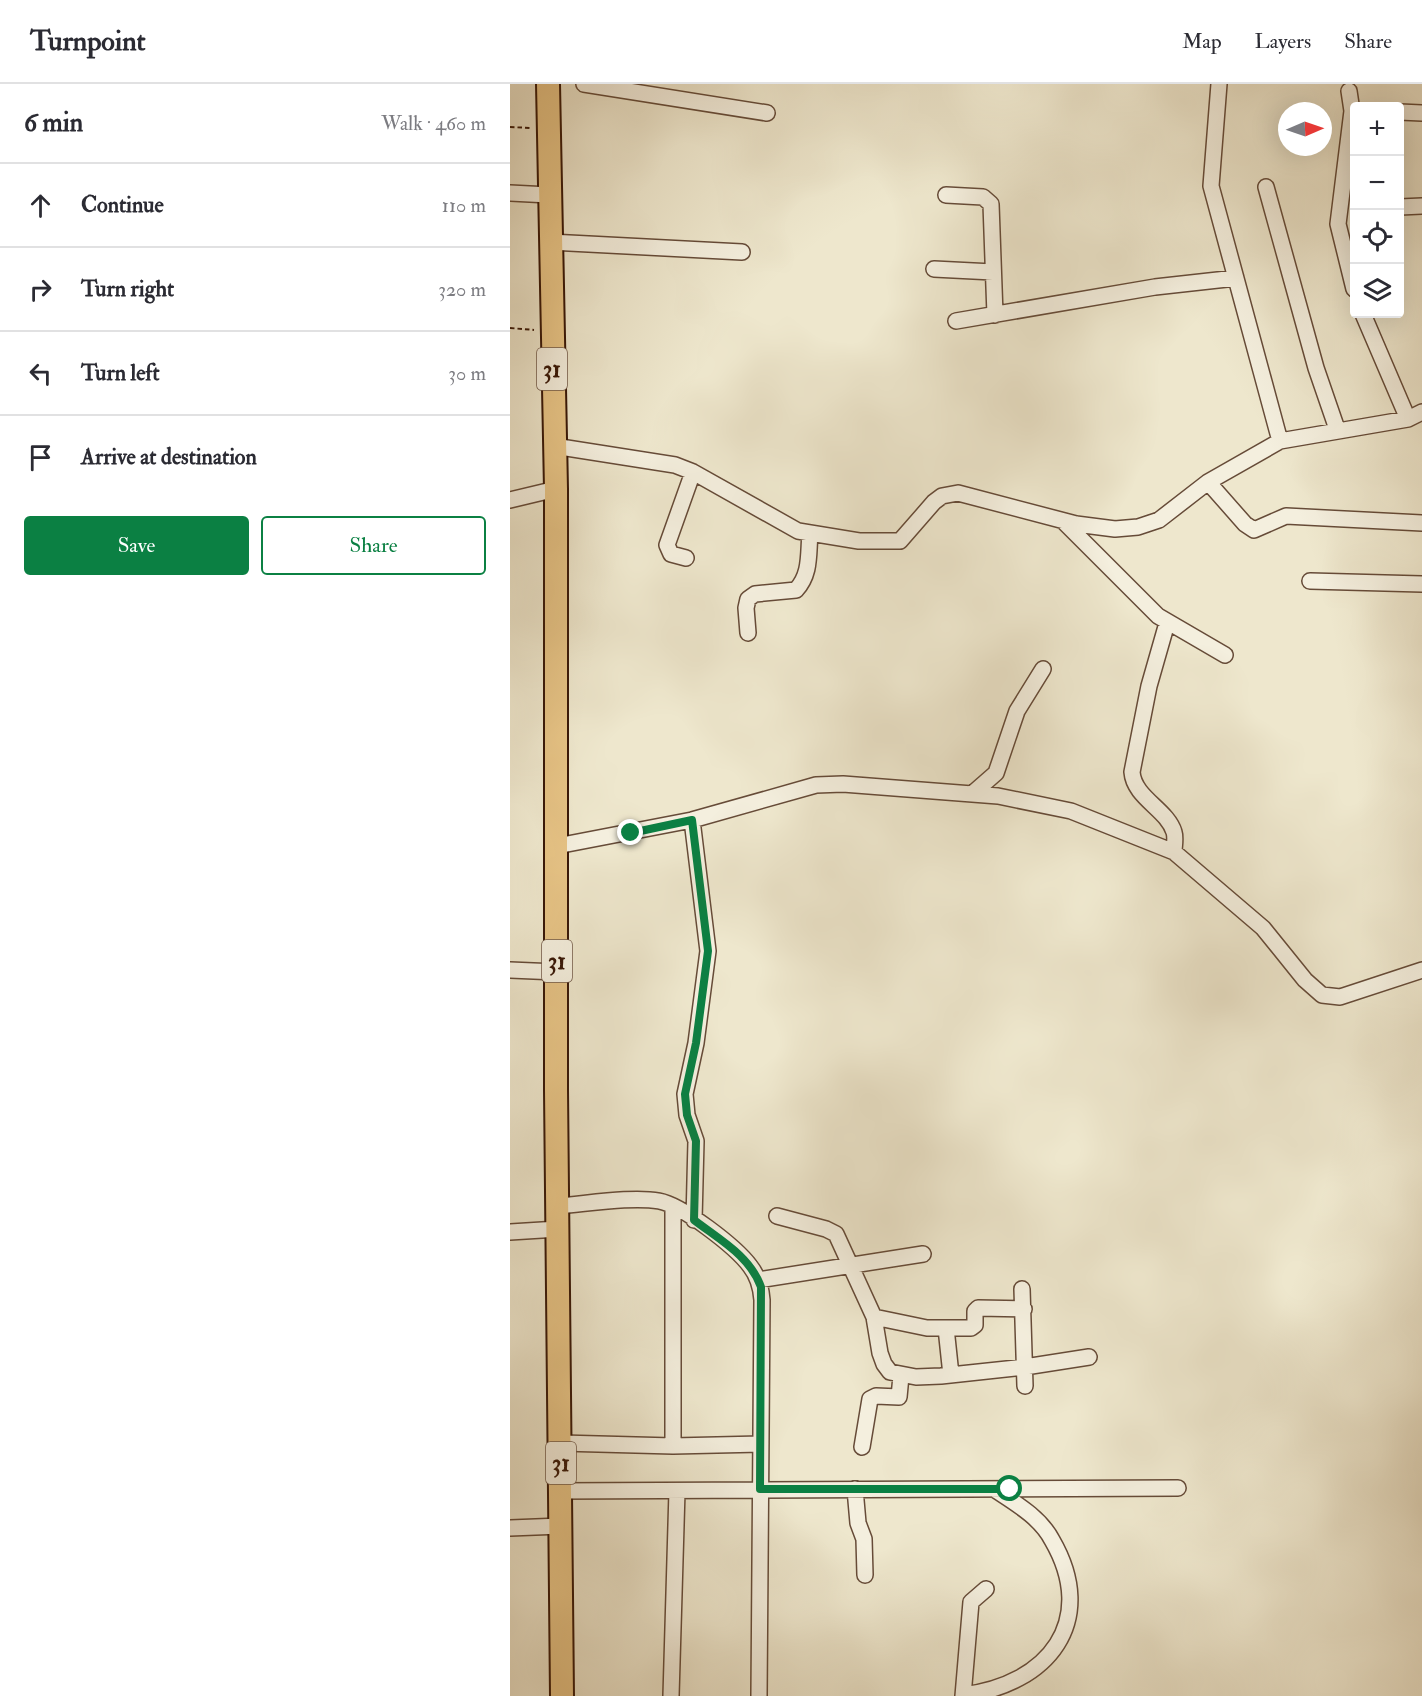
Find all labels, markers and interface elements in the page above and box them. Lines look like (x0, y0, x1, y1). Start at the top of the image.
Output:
text: Turnpoint (30, 24, 146, 59)
text: Map (1182, 28, 1222, 55)
text: Layers (1255, 28, 1311, 55)
text: Share (1344, 28, 1392, 55)
north arrow (1278, 102, 1332, 156)
map controls (1350, 102, 1404, 318)
button: + (1350, 102, 1404, 156)
text: 6 min (24, 107, 83, 139)
text: Walk · 460 m (381, 111, 486, 136)
button: − (1350, 156, 1404, 210)
icon: ahead (24, 189, 57, 222)
text: Continue (81, 191, 164, 219)
text: 110 m (442, 193, 486, 218)
button: locate (1350, 210, 1404, 264)
button: layers (1350, 264, 1404, 318)
icon: right (24, 273, 57, 306)
text: Turn right (81, 275, 174, 303)
text: 320 m (438, 277, 486, 302)
road number: 31 (537, 348, 567, 390)
icon: left (24, 357, 57, 390)
text: Turn left (81, 359, 160, 387)
text: 30 m (448, 361, 486, 386)
icon: arrive (24, 441, 57, 474)
text: Arrive at destination (81, 443, 257, 471)
button: Save (24, 516, 249, 575)
button: Share (261, 516, 486, 575)
route end (617, 819, 643, 845)
road number: 31 (542, 940, 572, 982)
road number: 31 (546, 1442, 576, 1484)
route start (996, 1475, 1022, 1501)

